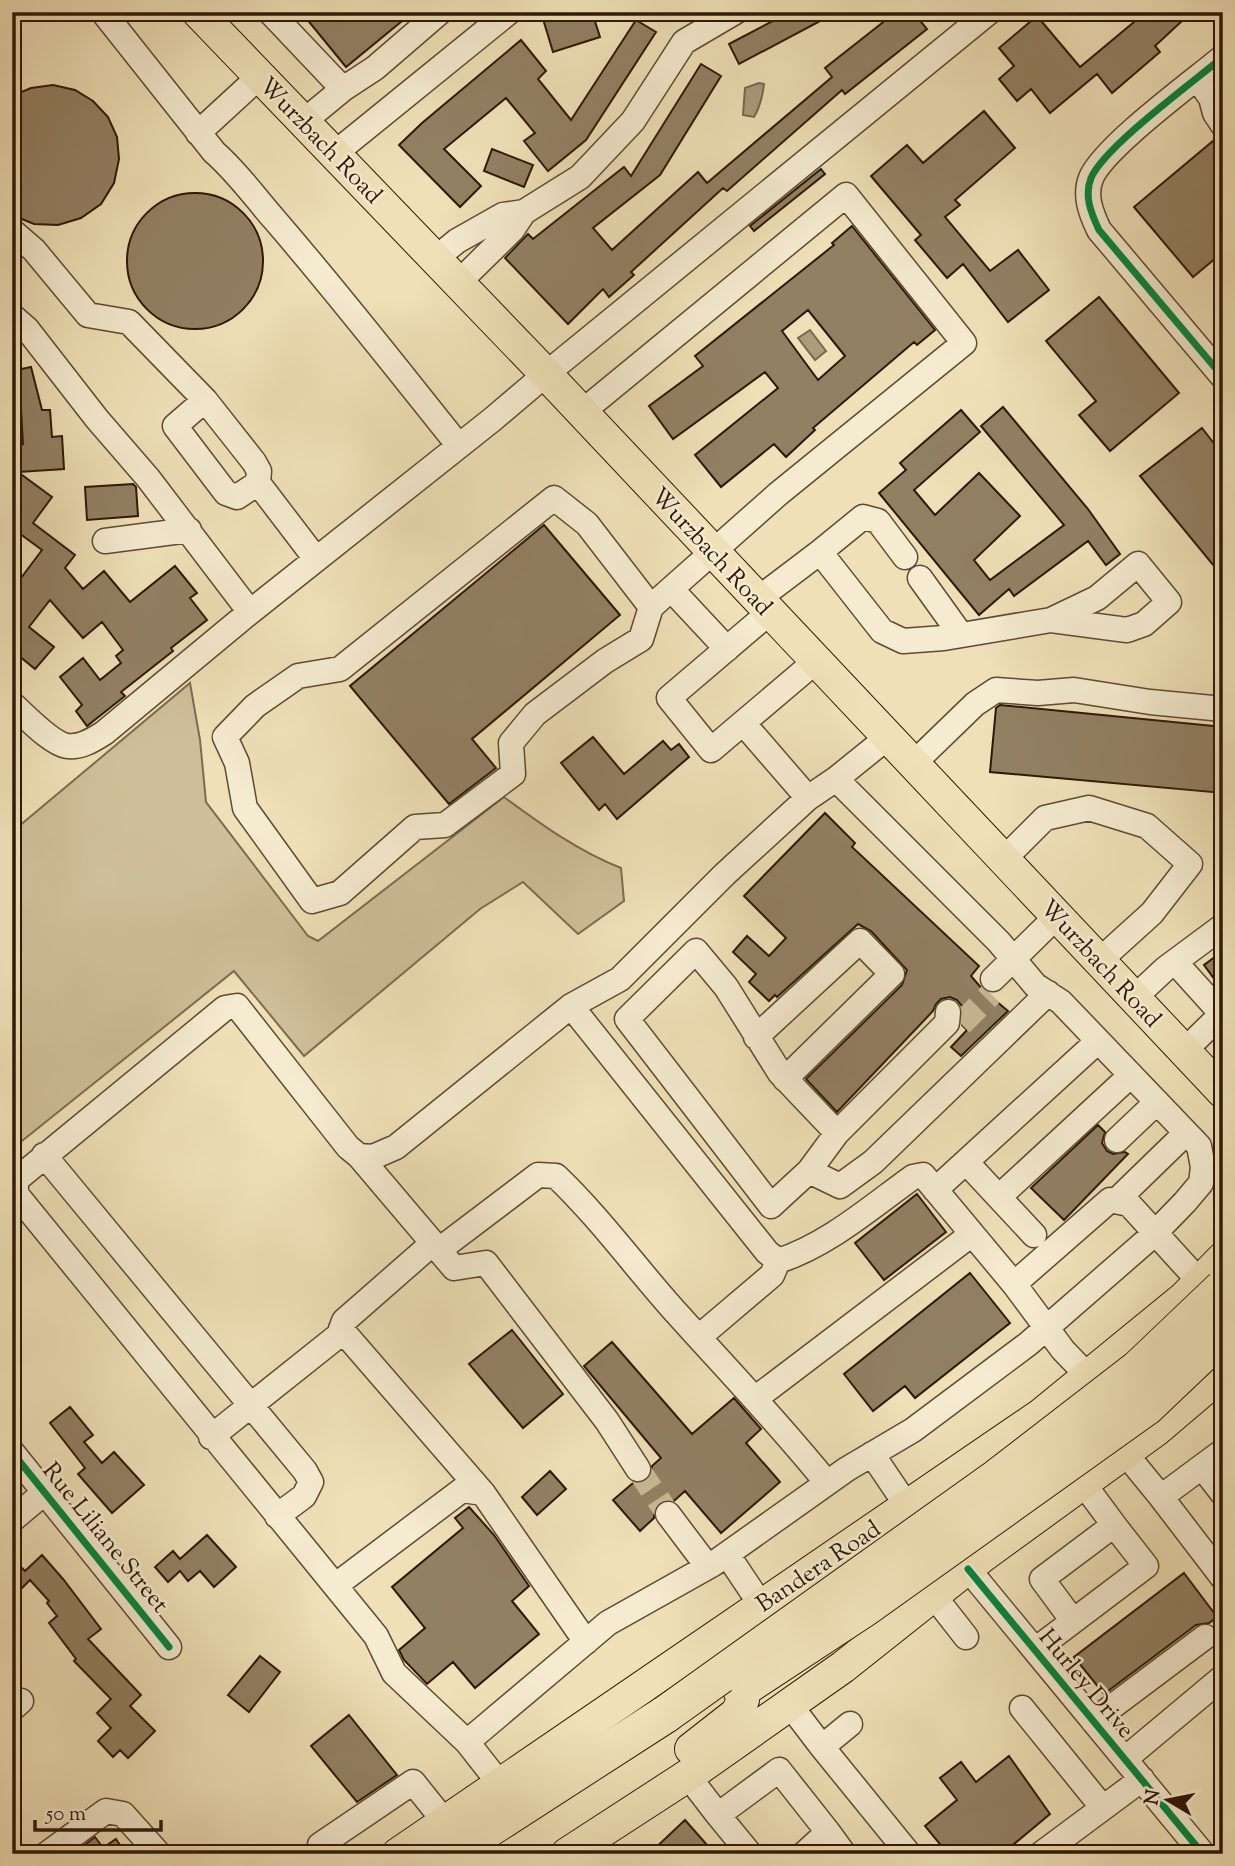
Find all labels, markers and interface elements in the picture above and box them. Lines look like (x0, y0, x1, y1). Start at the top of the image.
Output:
street label: Wurzbach Road (250, 70, 389, 213)
street label: Wurzbach Road (642, 481, 779, 624)
street label: Wurzbach Road (1031, 893, 1168, 1036)
street label: Rue Liliane Street (33, 1456, 176, 1621)
street label: Bandera Road (750, 1513, 889, 1622)
street label: Hurley Drive (1029, 1622, 1141, 1746)
north arrow (1134, 1764, 1204, 1834)
text: N (1139, 1788, 1168, 1807)
scale bar (35, 1789, 161, 1833)
text: 50 m (45, 1800, 86, 1830)

